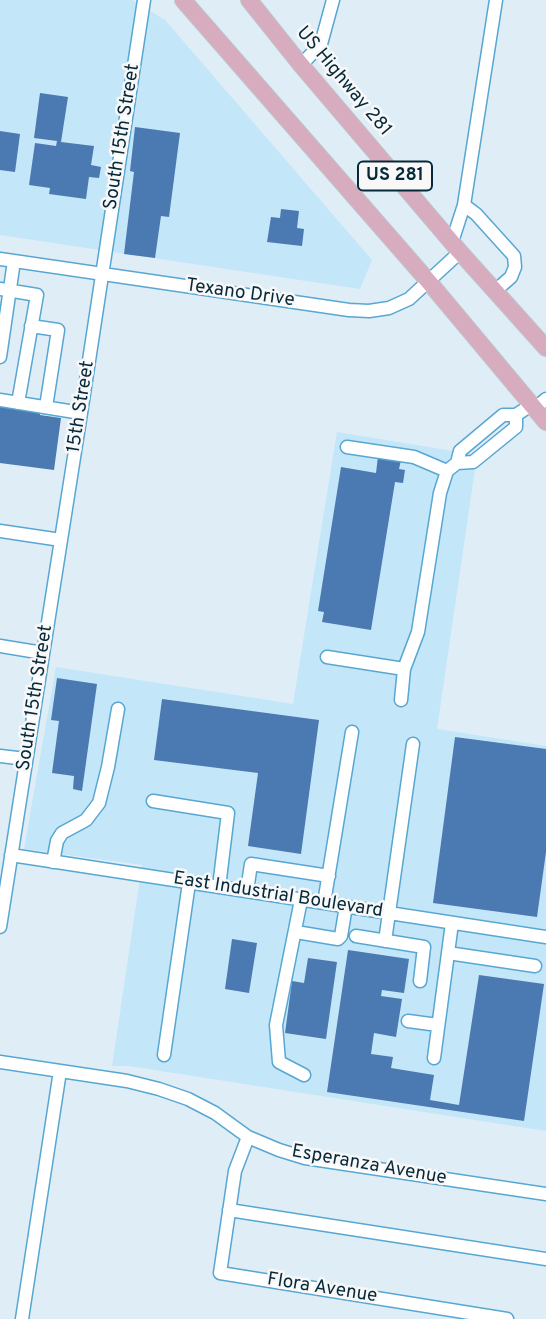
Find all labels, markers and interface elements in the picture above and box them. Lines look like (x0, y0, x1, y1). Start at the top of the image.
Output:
street label: US Highway 281 (290, 22, 396, 142)
street label: South 15th Street (100, 62, 146, 212)
road number: US 281 (358, 162, 432, 190)
street label: Texano Drive (184, 275, 296, 313)
street label: 15th Street (63, 359, 101, 455)
street label: South 15th Street (13, 623, 59, 773)
street label: East Industrial Boulevard (172, 868, 384, 924)
street label: Esperanza Avenue (290, 1141, 448, 1191)
street label: Flora Avenue (265, 1269, 379, 1309)

